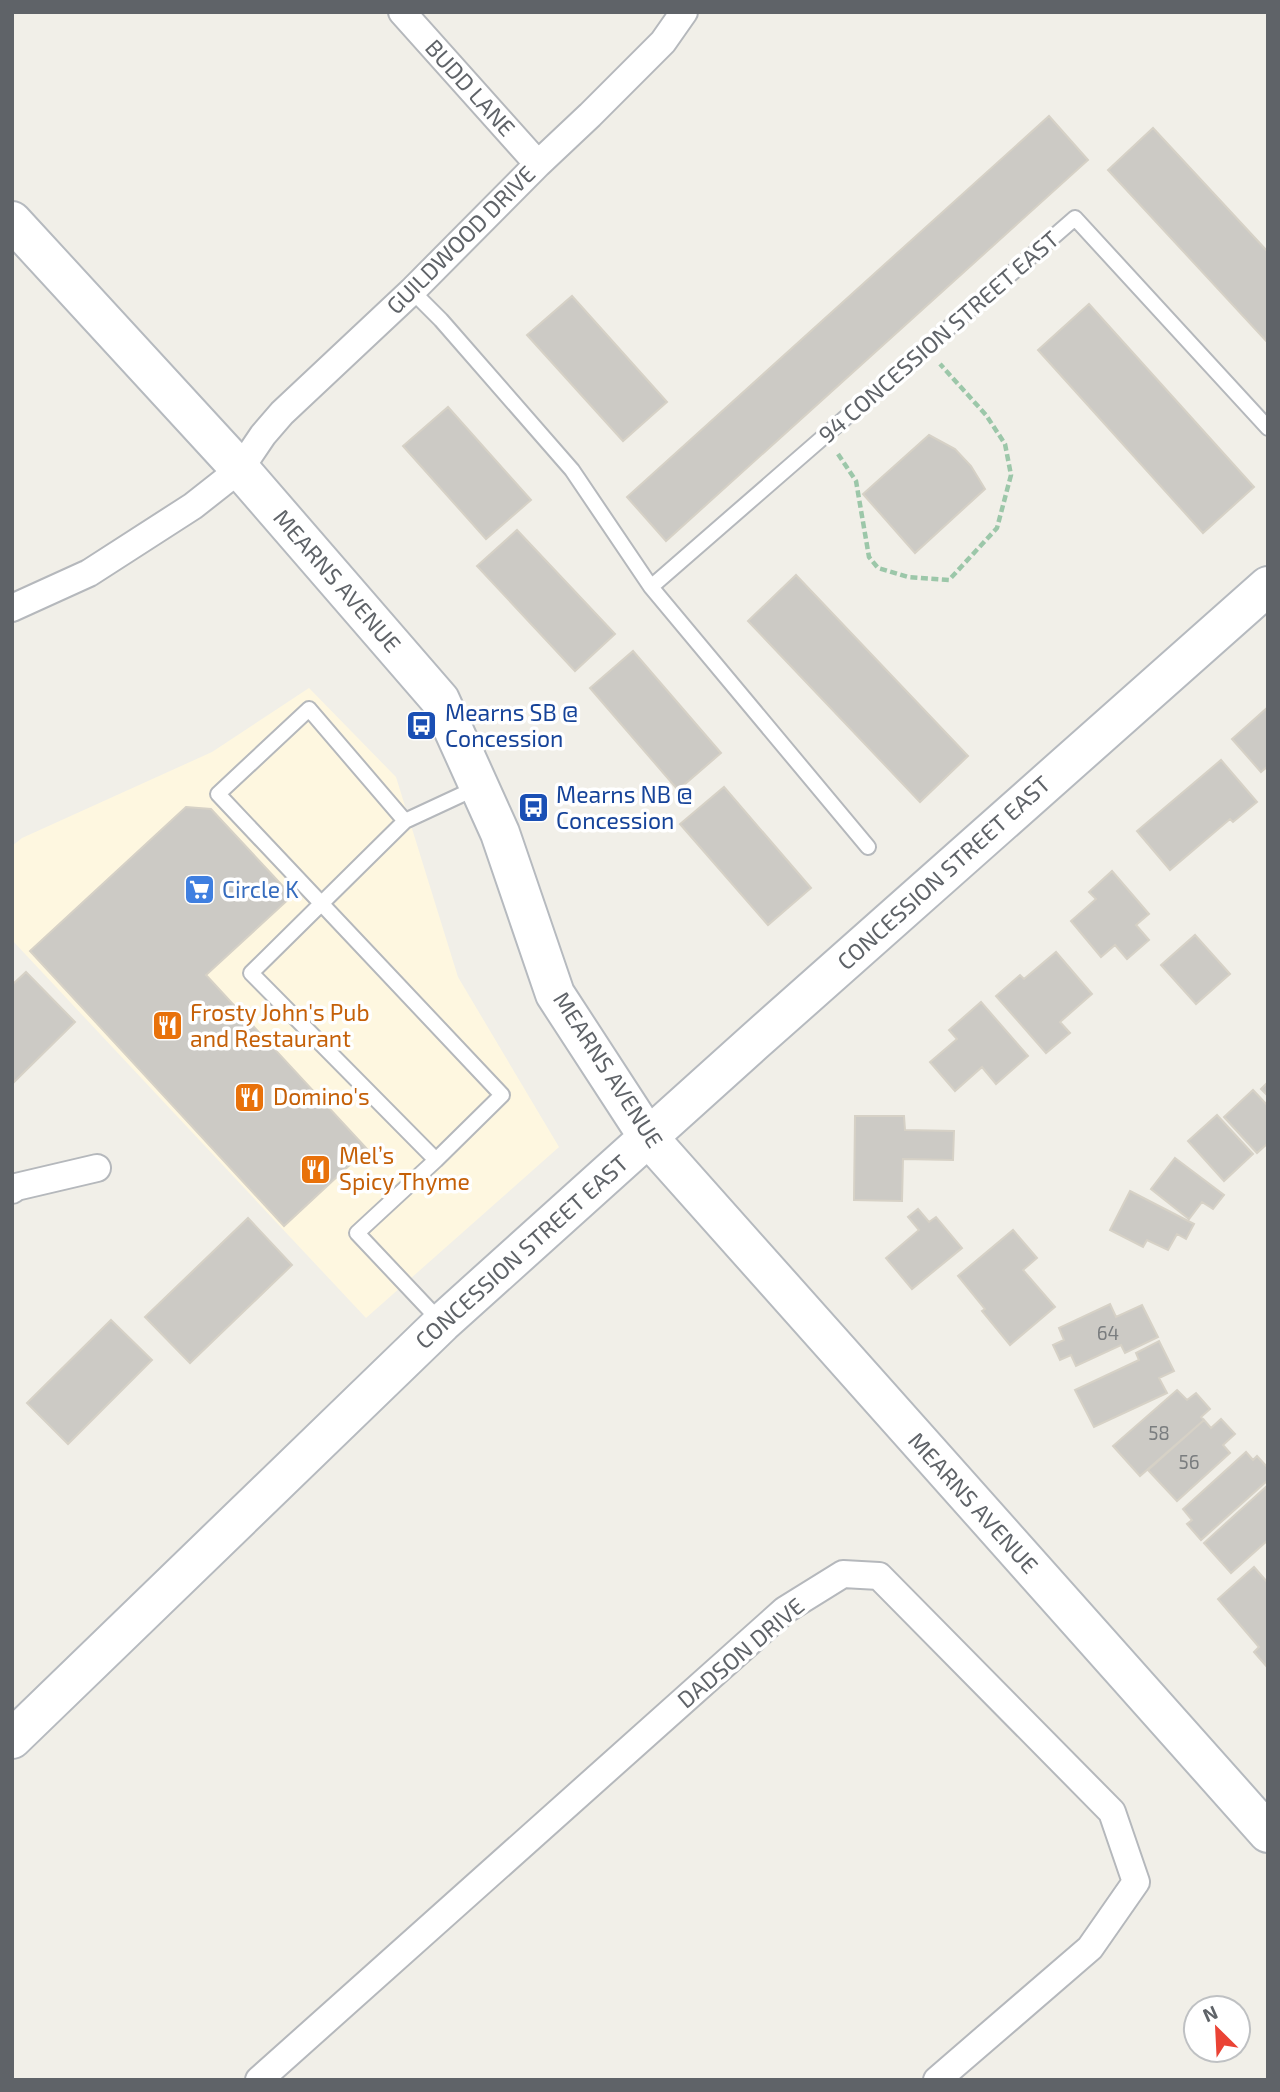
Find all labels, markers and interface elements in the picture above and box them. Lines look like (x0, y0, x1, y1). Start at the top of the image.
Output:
street label: BUDD LANE (420, 33, 521, 141)
street label: GUILDWOOD DRIVE (380, 159, 540, 319)
street label: 94 CONCESSION STREET EAST (813, 224, 1064, 448)
street label: MEARNS AVENUE (268, 503, 407, 657)
place label: Mearns SB @ Concession (445, 698, 578, 752)
bus stop icon: Mearns SB @ Concession (405, 709, 439, 743)
street label: CONCESSION STREET EAST (831, 769, 1055, 975)
place label: Mearns NB @ Concession (556, 780, 693, 834)
bus stop icon: Mearns NB @ Concession (516, 791, 550, 825)
supermarket icon: Circle K (182, 873, 216, 907)
place label: Circle K (222, 875, 299, 903)
street label: MEARNS AVENUE (548, 986, 670, 1153)
place label: Frosty John's Pub and Restaurant (190, 998, 370, 1052)
restaurant icon: Frosty John's Pub and Restaurant (150, 1009, 184, 1043)
restaurant icon: Domino's (233, 1080, 267, 1114)
place label: Domino's (273, 1082, 370, 1110)
place label: Mel’s Spicy Thyme (339, 1141, 470, 1195)
street label: CONCESSION STREET EAST (409, 1148, 633, 1354)
restaurant icon: Mel’s Spicy Thyme (299, 1152, 333, 1186)
house number: 64 (1097, 1321, 1119, 1344)
house number: 58 (1148, 1421, 1170, 1444)
street label: MEARNS AVENUE (903, 1426, 1044, 1579)
house number: 56 (1178, 1450, 1200, 1473)
street label: DADSON DRIVE (671, 1591, 809, 1713)
north arrow (1182, 1994, 1252, 2064)
text: N (1199, 2000, 1221, 2026)

